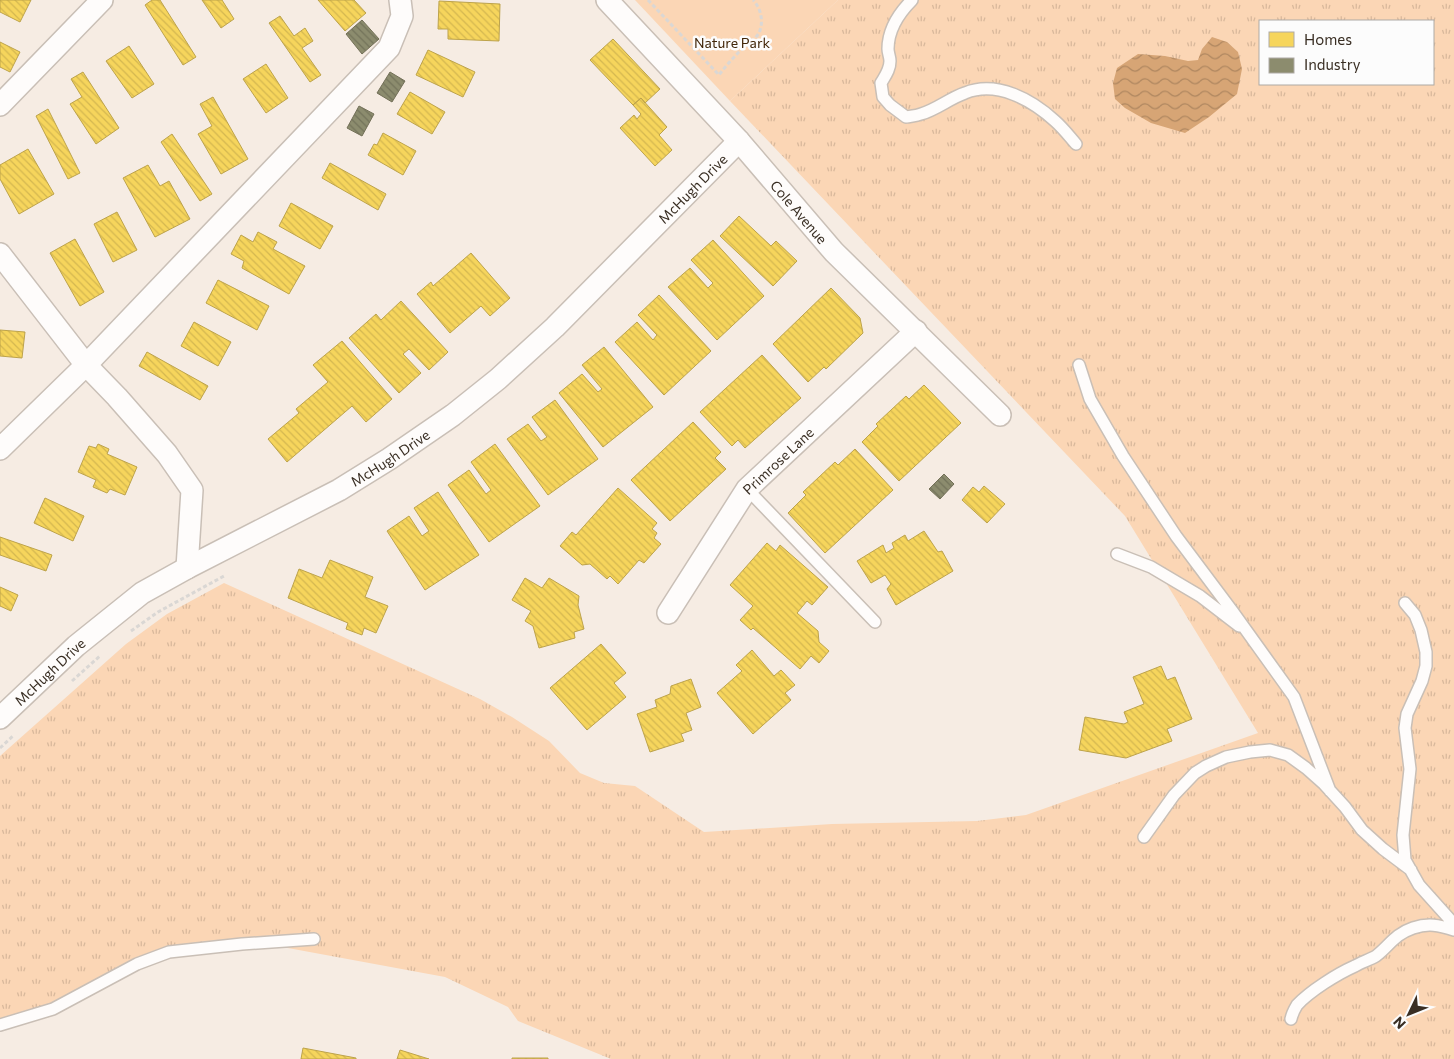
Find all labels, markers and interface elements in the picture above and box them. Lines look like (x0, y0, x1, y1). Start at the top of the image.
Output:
legend (1259, 20, 1434, 85)
text: Homes (1304, 30, 1352, 48)
park label: Nature Park (694, 34, 770, 51)
text: Industry (1304, 55, 1361, 73)
street label: McHugh Drive (654, 150, 730, 227)
street label: Cole Avenue (767, 176, 831, 247)
street label: Primrose Lane (739, 423, 817, 498)
street label: McHugh Drive (347, 425, 432, 489)
street label: McHugh Drive (11, 634, 88, 709)
north arrow (1384, 989, 1434, 1039)
text: N (1389, 1014, 1409, 1033)

